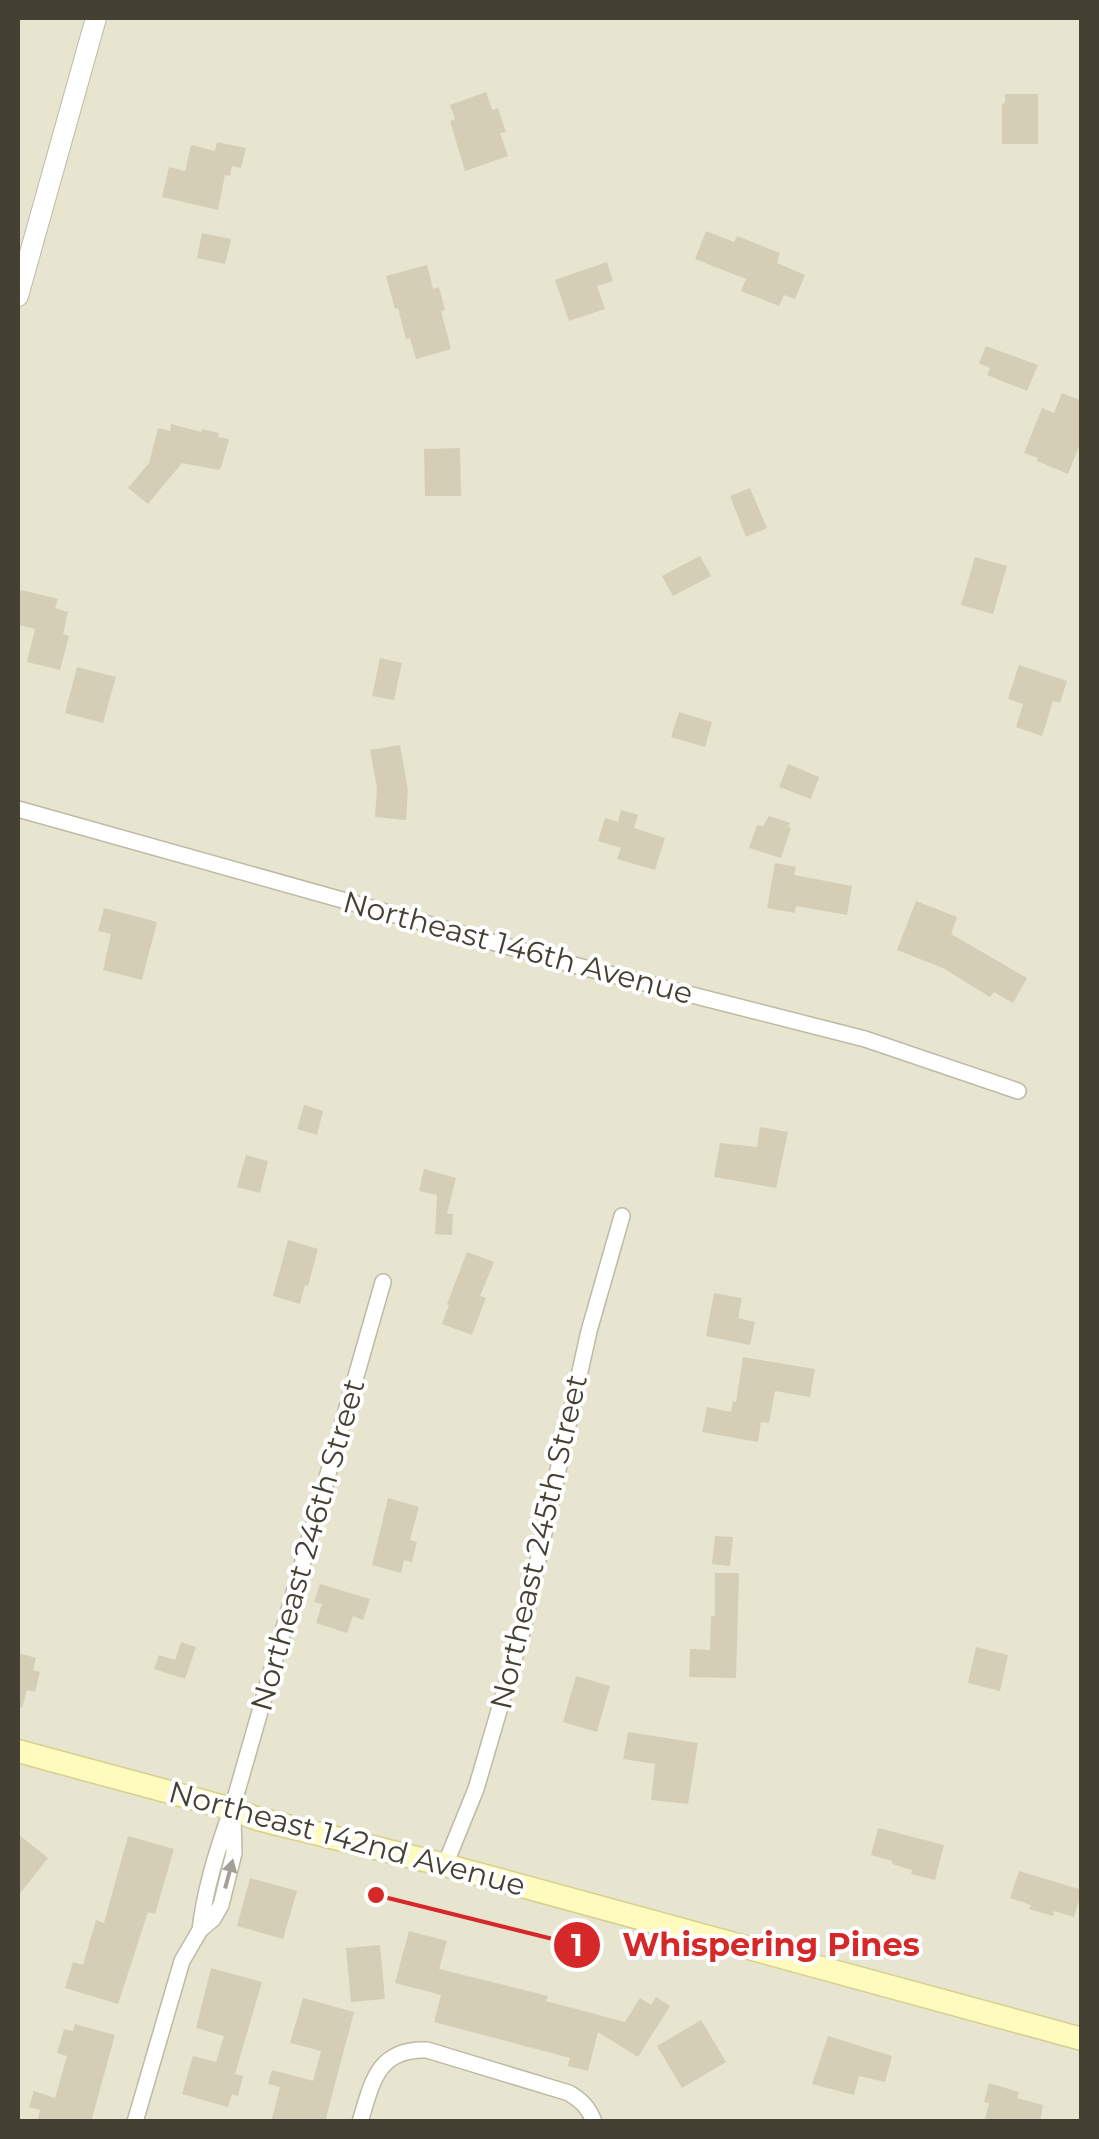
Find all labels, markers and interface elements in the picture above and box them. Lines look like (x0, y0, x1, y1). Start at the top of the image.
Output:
street label: Northeast 146th Avenue (339, 883, 697, 1012)
street label: Northeast 245th Street (482, 1371, 595, 1713)
street label: Northeast 246th Street (242, 1375, 373, 1715)
street label: Northeast 142nd Avenue (165, 1773, 529, 1904)
one-way arrow (222, 1858, 237, 1889)
callout: Whispering Pines (552, 1914, 940, 1976)
text: Whispering Pines (622, 1925, 920, 1964)
text: 1 (571, 1927, 583, 1964)

